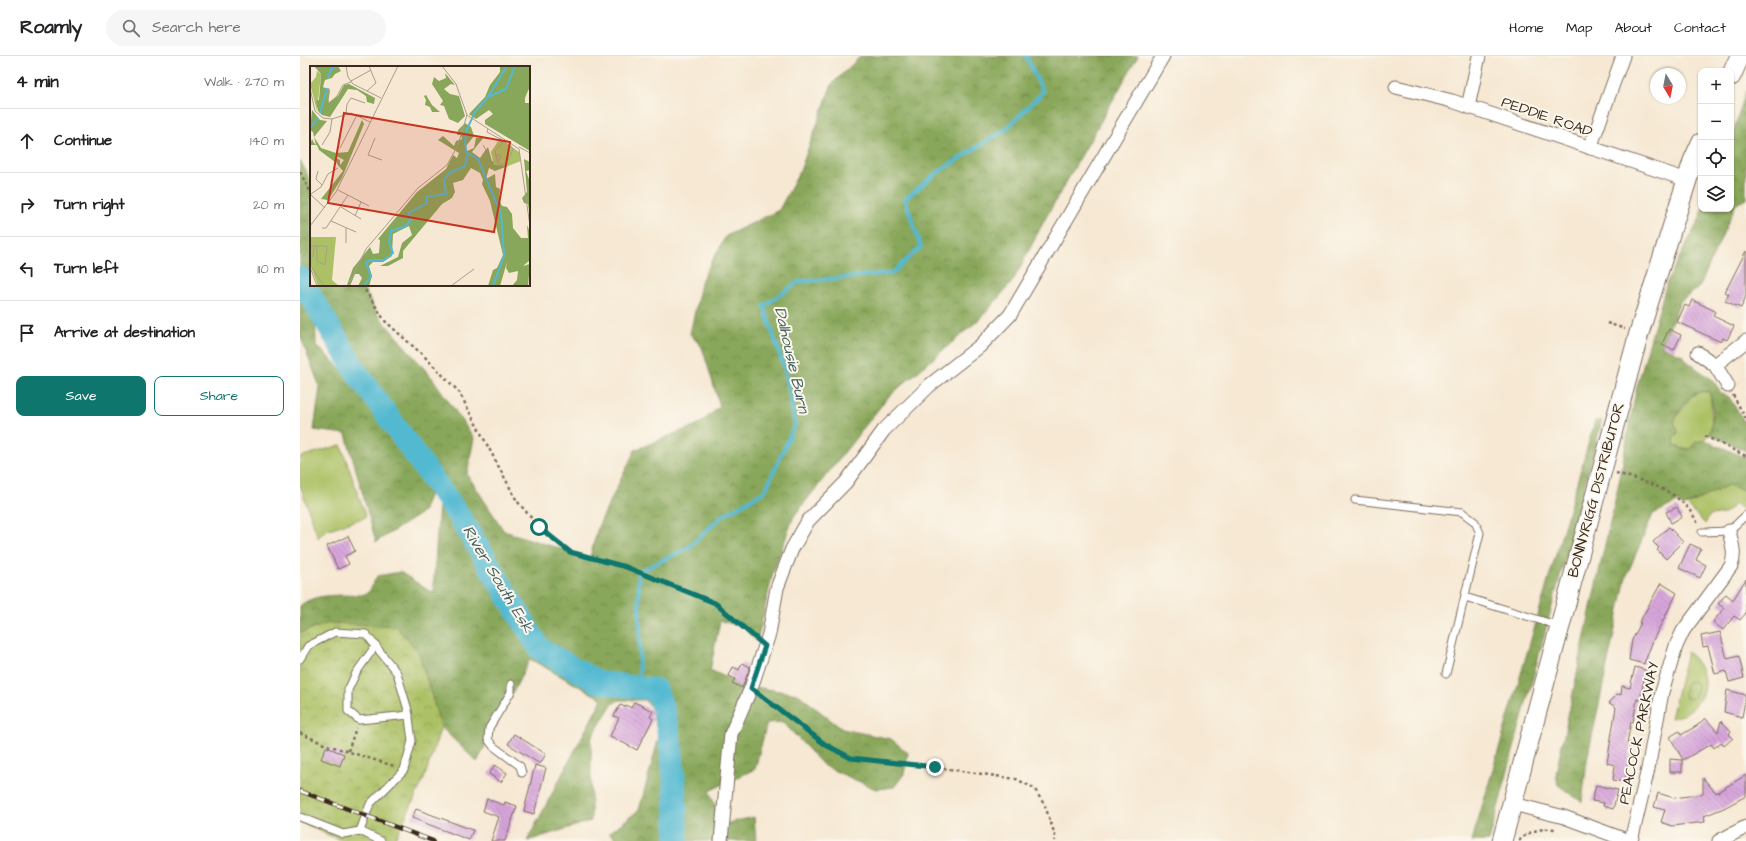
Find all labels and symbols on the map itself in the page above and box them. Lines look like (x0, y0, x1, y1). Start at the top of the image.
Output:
inset map (310, 66, 530, 286)
north arrow (1650, 68, 1686, 104)
street label: PEDDIE ROAD (1499, 92, 1596, 142)
water label: Dalhousie Burn (769, 305, 815, 417)
street label: BONNYRIGG DISTRIBUTOR (1563, 400, 1629, 580)
route start (530, 518, 548, 536)
water label: River South Esk (457, 521, 539, 638)
street label: PEACOCK PARKWAY (1614, 660, 1664, 806)
route end (926, 758, 944, 776)

